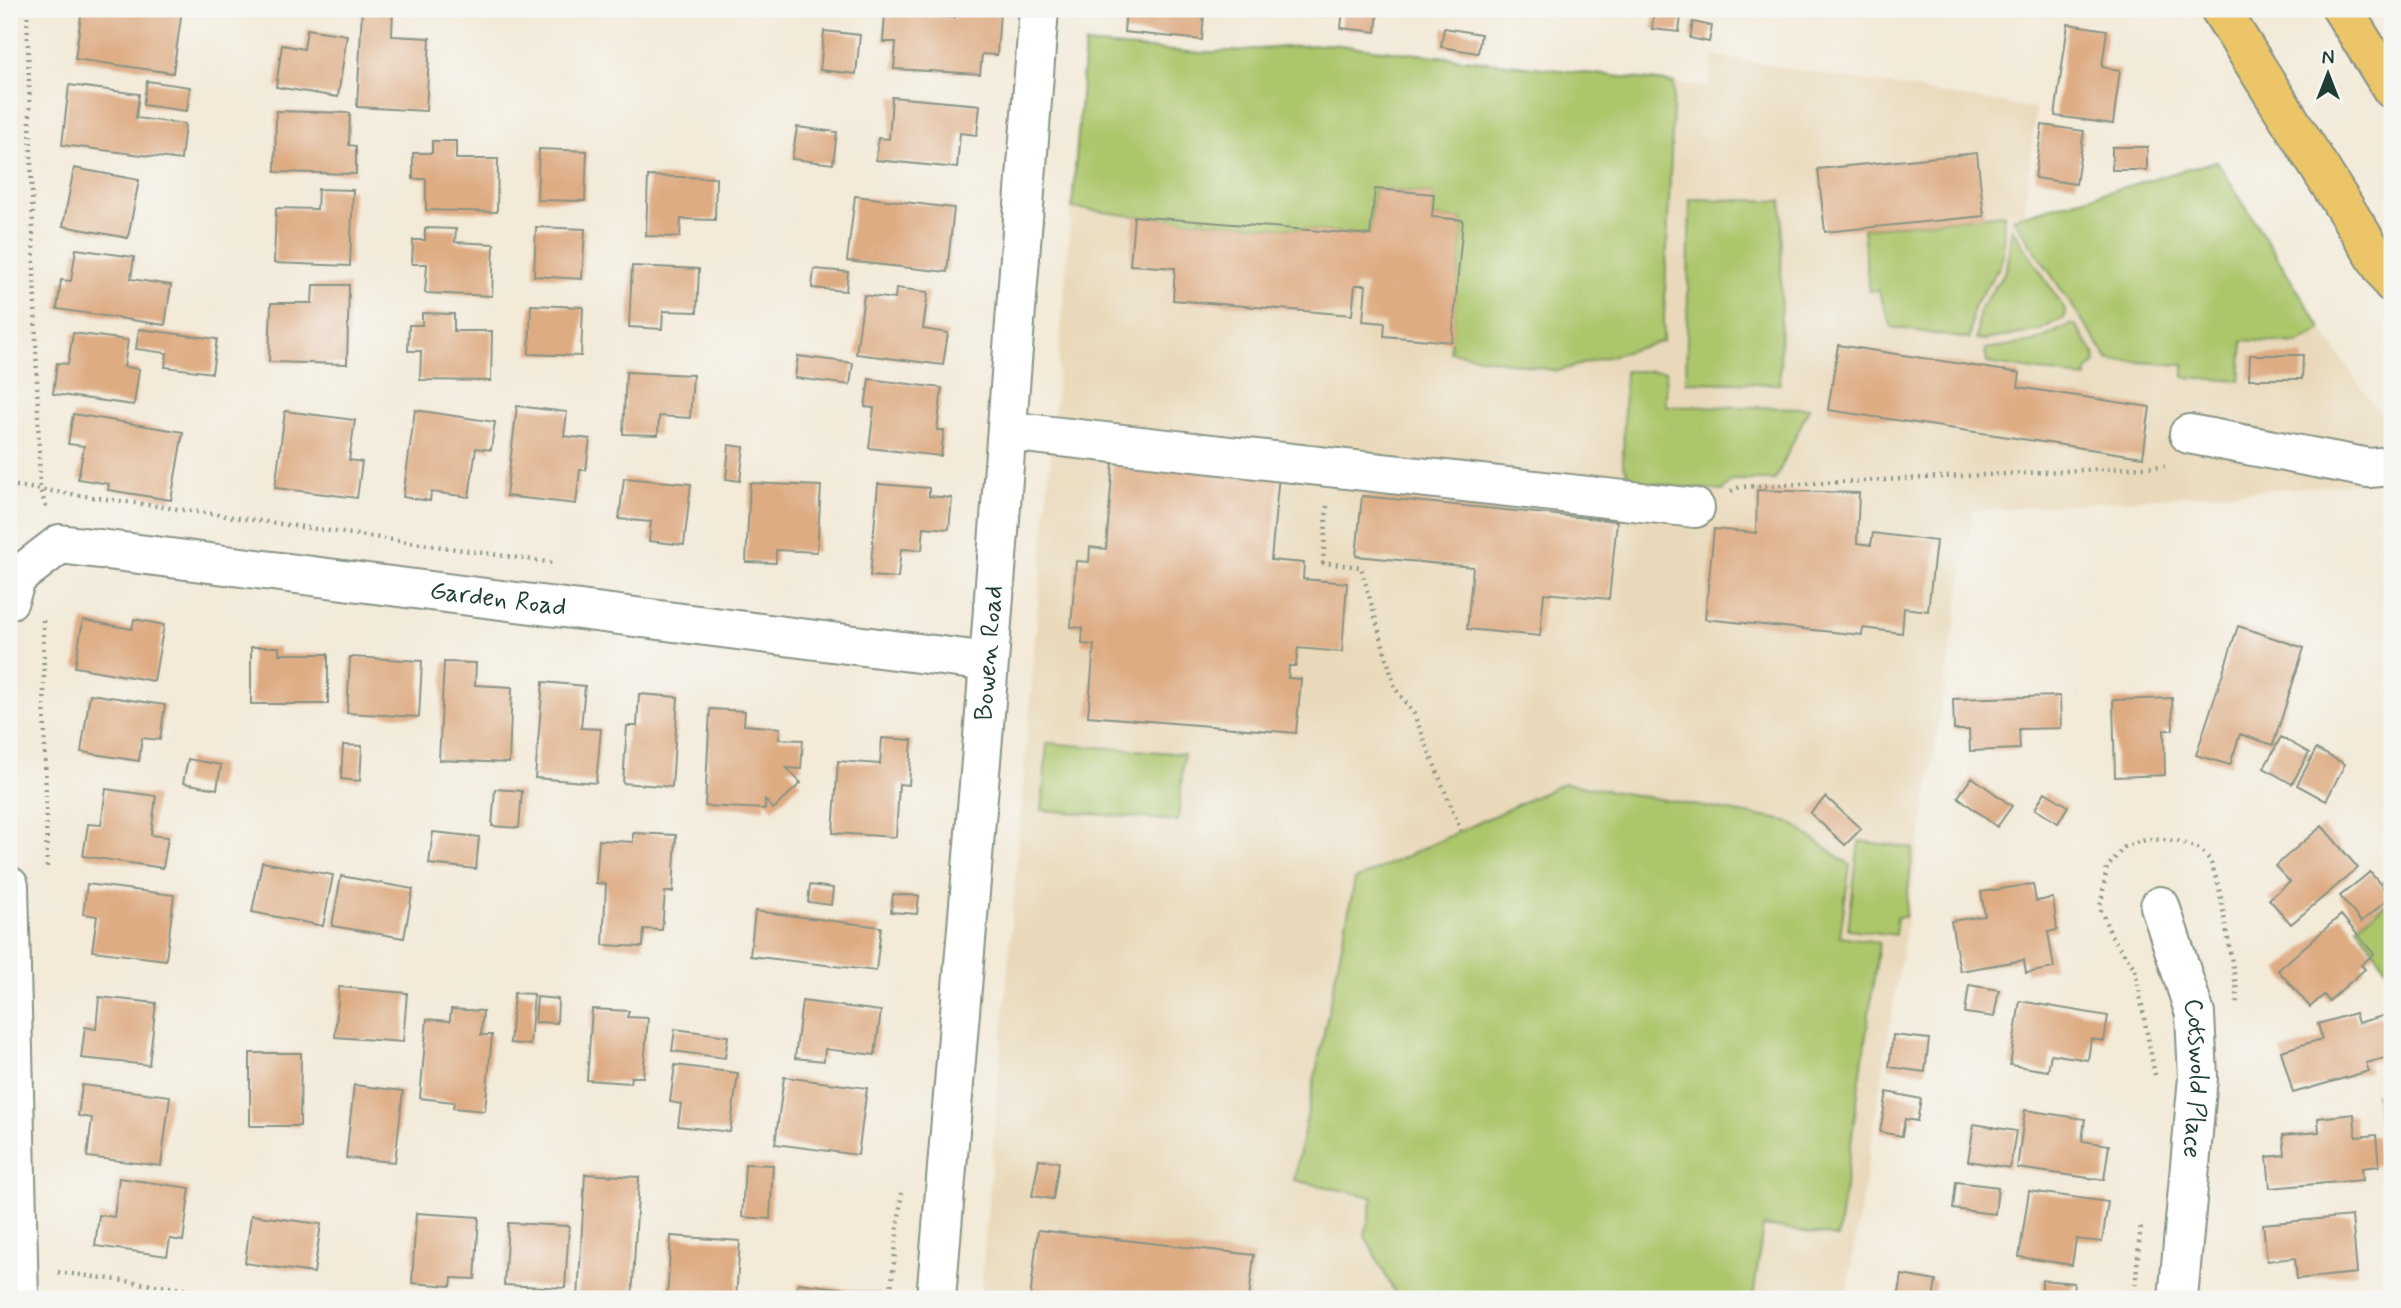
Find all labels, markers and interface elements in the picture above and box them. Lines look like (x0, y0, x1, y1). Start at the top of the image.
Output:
north arrow (2292, 38, 2362, 108)
text: N (2322, 46, 2334, 71)
street label: Garden Road (428, 574, 568, 625)
street label: Bowen Road (967, 584, 1012, 722)
street label: Cotswold Place (2174, 994, 2215, 1160)

